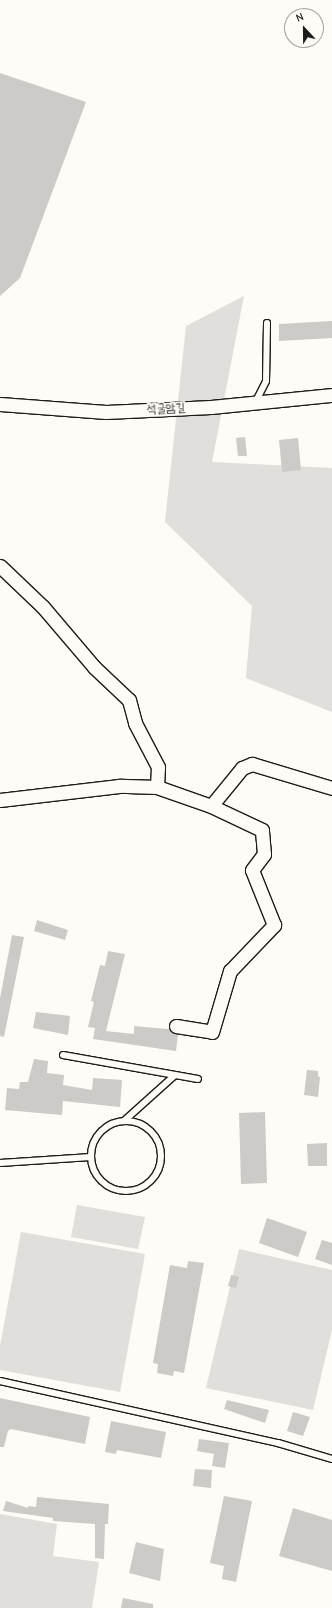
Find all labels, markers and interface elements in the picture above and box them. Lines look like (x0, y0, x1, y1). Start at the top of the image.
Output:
north arrow (284, 8, 324, 48)
text: N (294, 10, 305, 25)
street label: 석굴암길 (146, 401, 186, 417)

